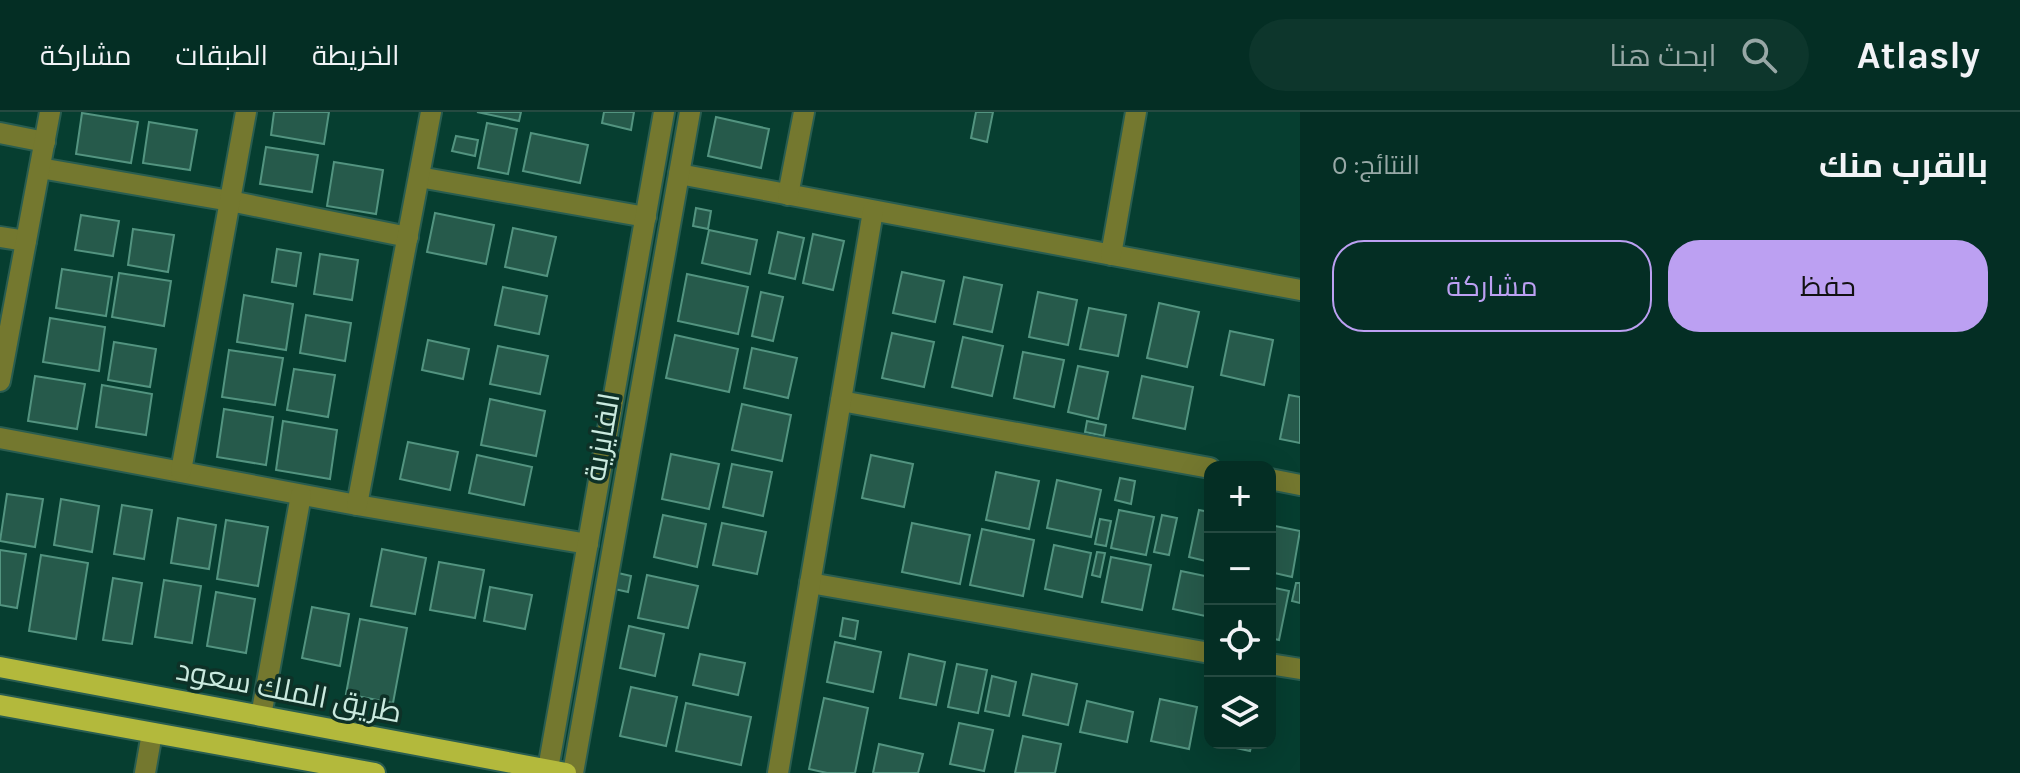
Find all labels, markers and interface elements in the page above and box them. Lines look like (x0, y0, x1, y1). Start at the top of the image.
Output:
search box (1249, 19, 1809, 91)
icon: search (1737, 33, 1781, 77)
text: Atlasly (1857, 33, 1980, 78)
text: ابحث هنا (1609, 38, 1717, 74)
text: مشاركة (40, 39, 131, 72)
text: الطبقات (175, 39, 268, 72)
text: الخريطة (312, 39, 399, 72)
text: بالقرب منك (1819, 146, 1988, 186)
text: النتائج: 0 (1332, 150, 1420, 181)
button: مشاركة (1332, 240, 1652, 332)
button: حفظ (1668, 240, 1988, 332)
street label: الفايزية (577, 390, 627, 484)
map controls (1204, 461, 1276, 749)
button: + (1204, 461, 1276, 533)
button: − (1204, 533, 1276, 605)
button: locate (1204, 605, 1276, 677)
street label: طريق الملك سعود (173, 652, 405, 730)
button: layers (1204, 677, 1276, 749)

